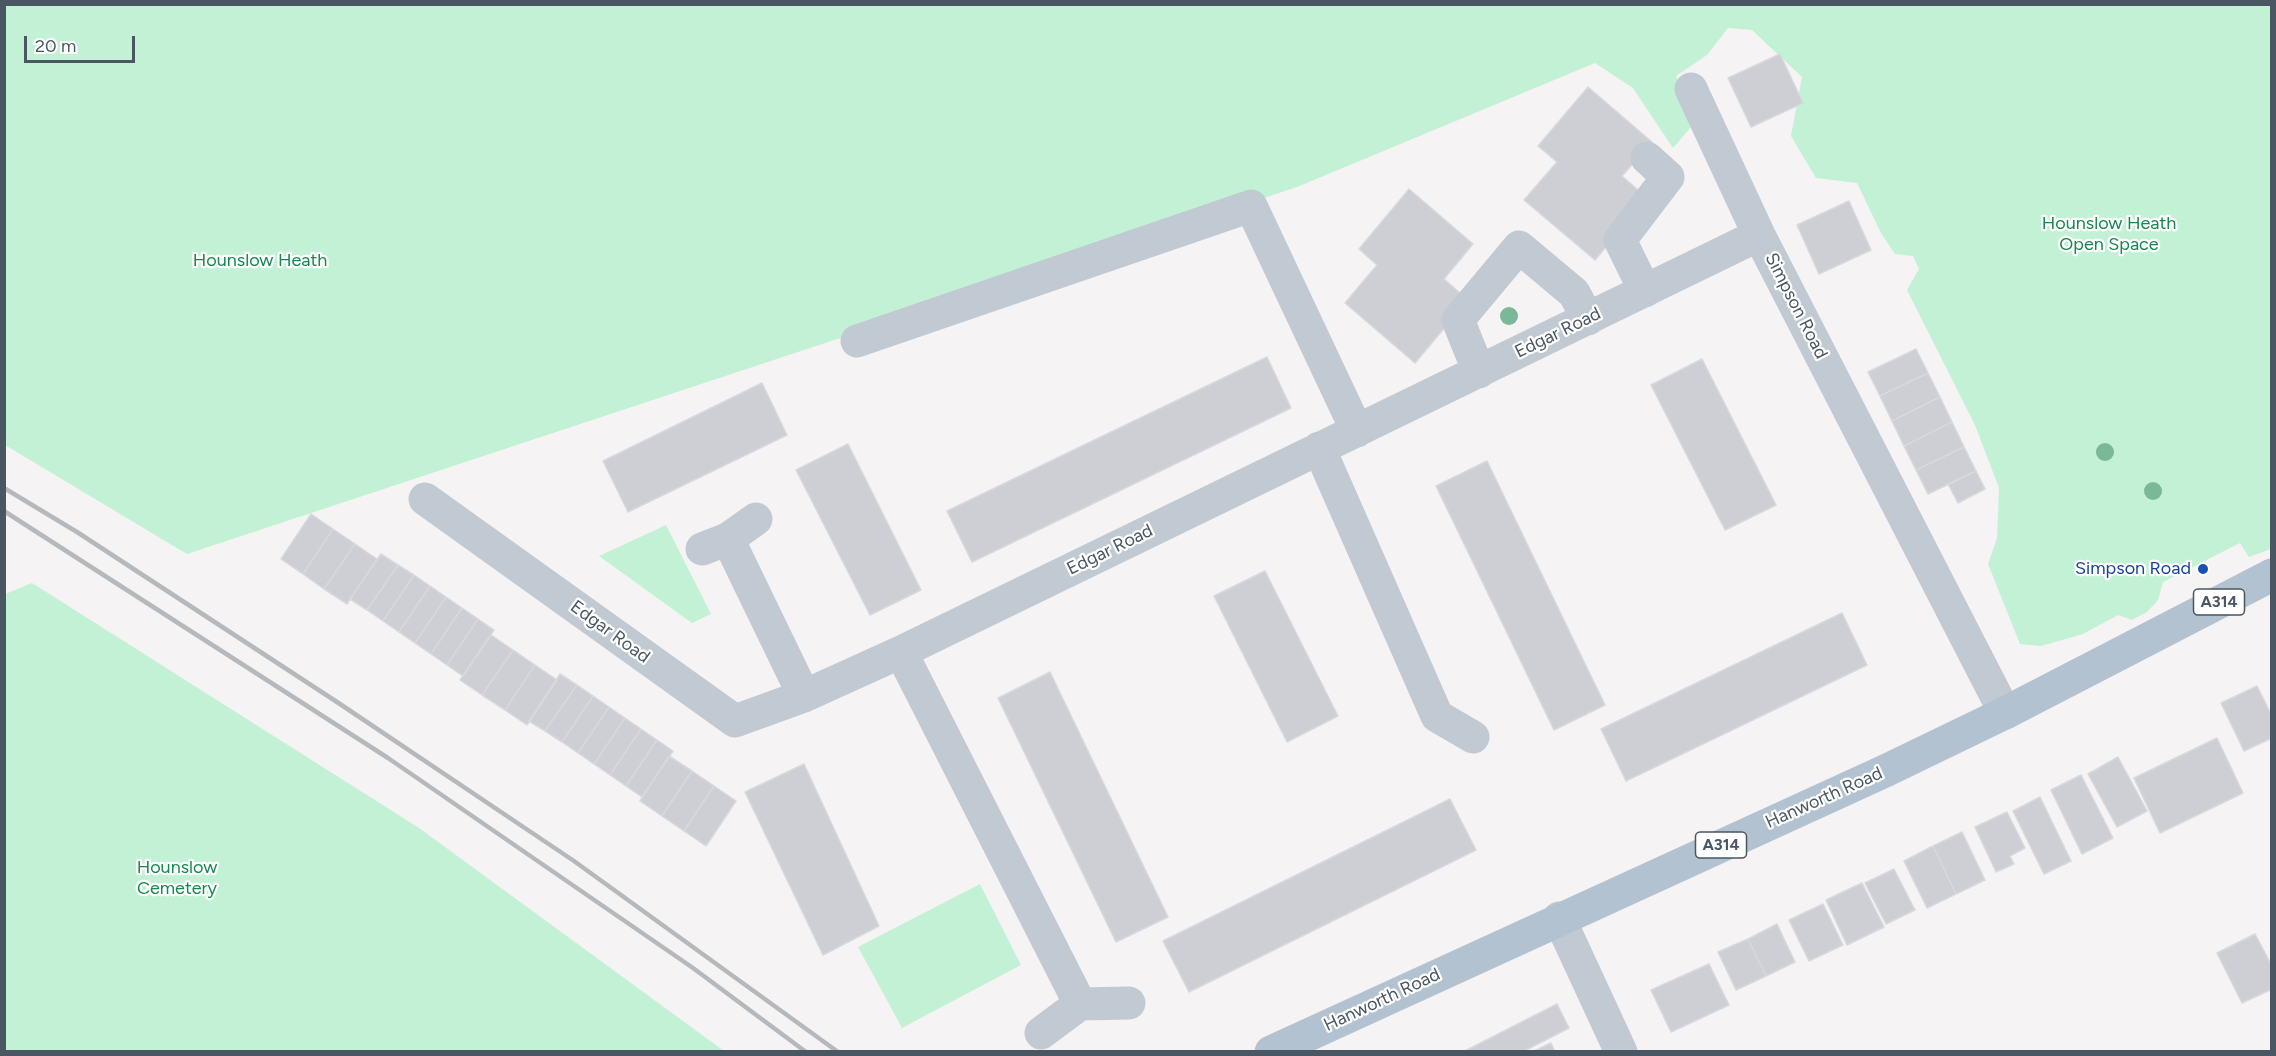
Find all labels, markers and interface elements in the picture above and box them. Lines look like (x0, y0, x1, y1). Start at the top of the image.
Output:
scale bar (27, 24, 138, 62)
text: 20 m (35, 35, 76, 57)
park label: Hounslow Heath Open Space (2042, 213, 2176, 256)
street label: Simpson Road (1760, 249, 1832, 363)
park label: Hounslow Heath (193, 250, 327, 272)
street label: Edgar Road (1512, 303, 1604, 363)
street label: Edgar Road (1064, 520, 1156, 580)
place label: Simpson Road (2075, 558, 2191, 580)
marker: Simpson Road (2196, 562, 2210, 576)
road number: A314 (2194, 589, 2244, 615)
street label: Edgar Road (566, 596, 654, 668)
street label: Hanworth Road (1762, 763, 1886, 833)
road number: A314 (1696, 832, 1746, 858)
park label: Hounslow Cemetery (137, 857, 217, 900)
street label: Hanworth Road (1320, 964, 1444, 1036)

